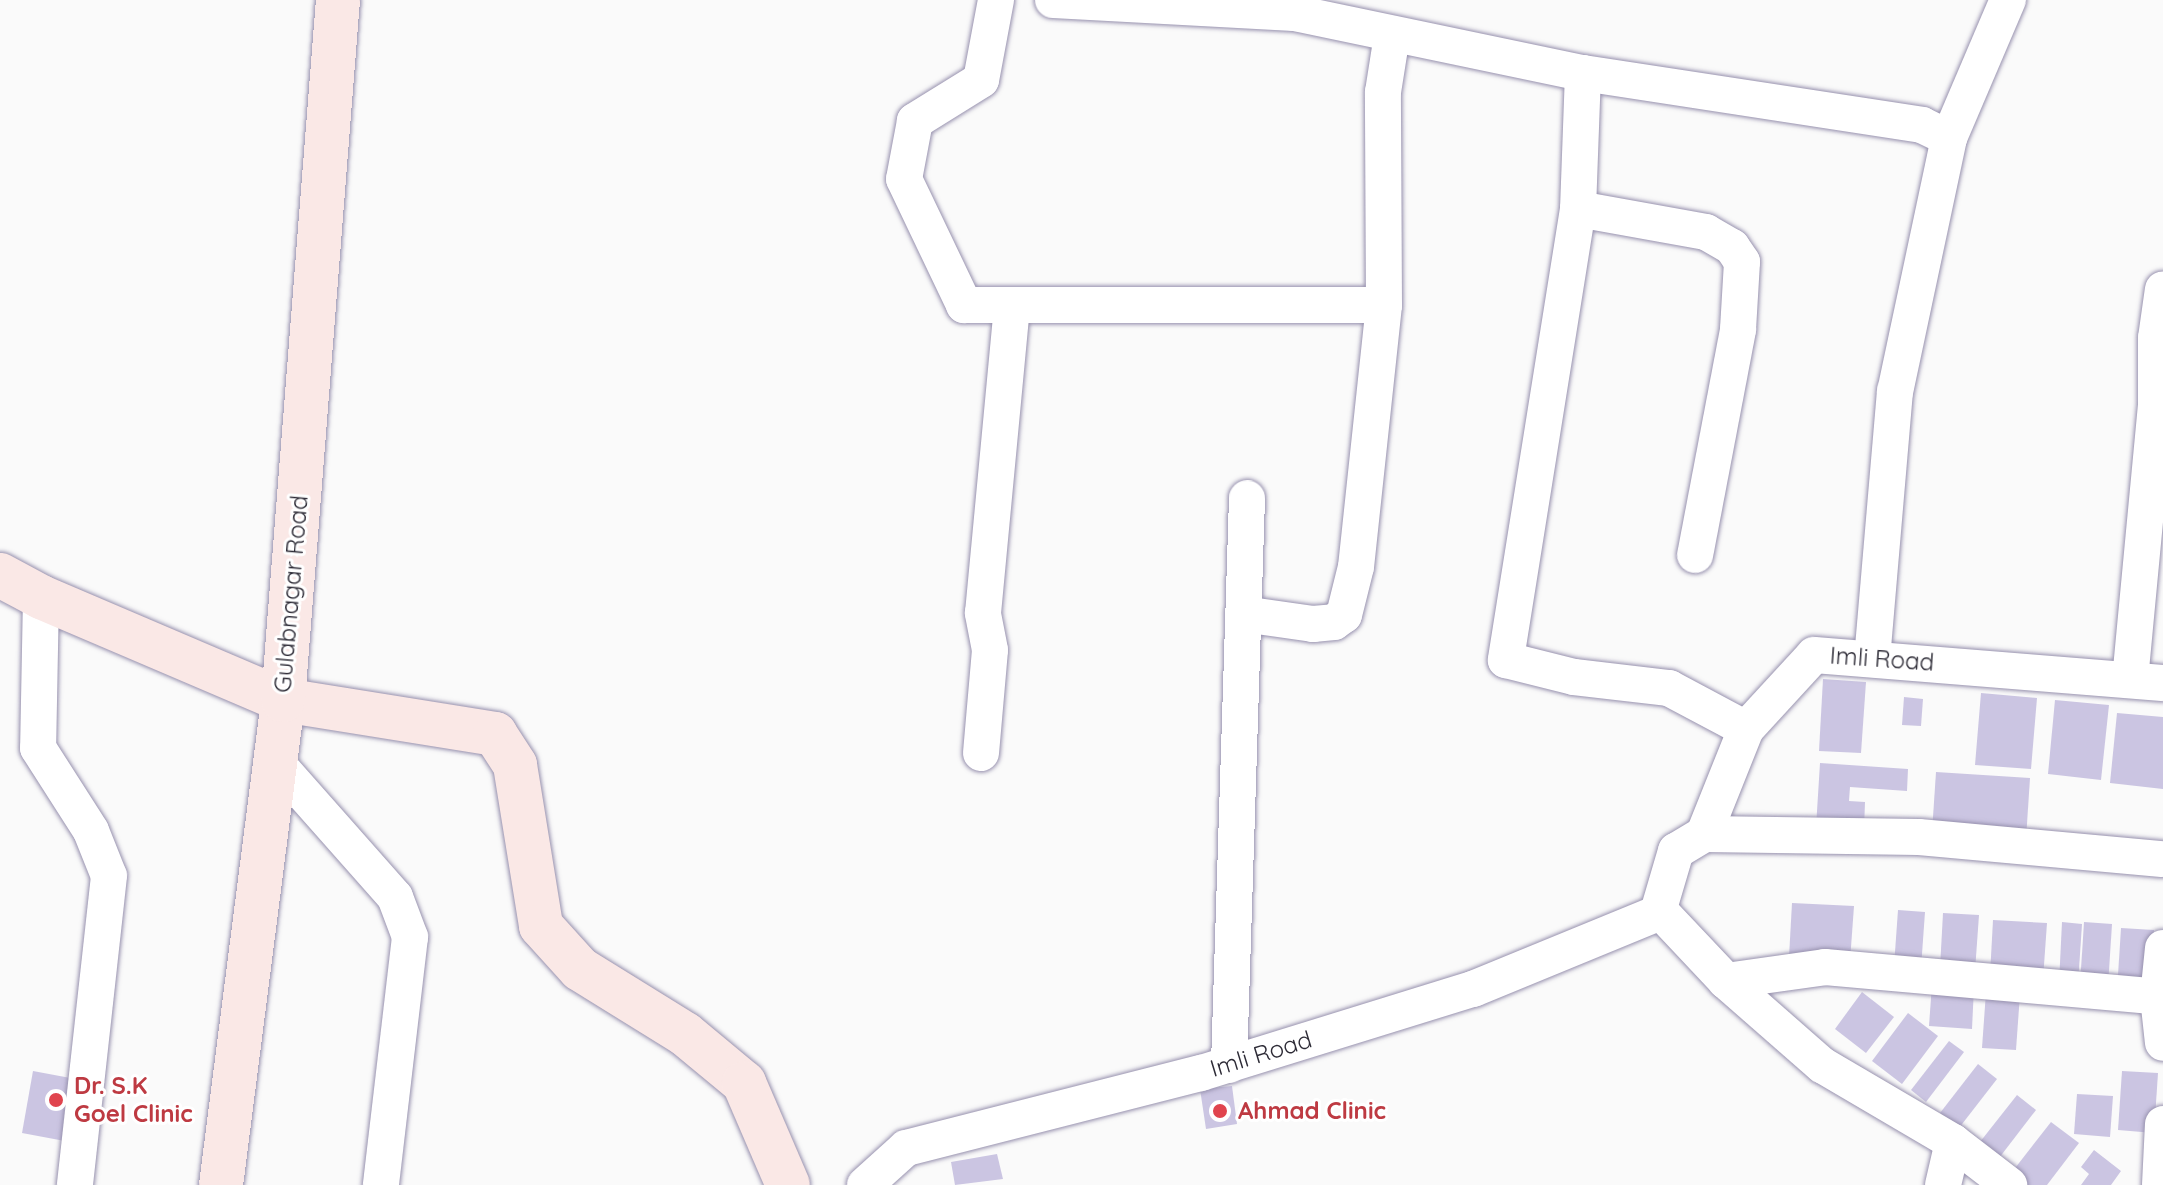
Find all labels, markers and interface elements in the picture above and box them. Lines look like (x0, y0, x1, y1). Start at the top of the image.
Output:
street label: Gulabnagar Road (268, 494, 314, 694)
street label: Imli Road (1829, 641, 1935, 677)
street label: Imli Road (1207, 1025, 1315, 1083)
place label: Dr. S.K Goel Clinic (74, 1072, 193, 1128)
marker: Dr. S.K Goel Clinic (45, 1089, 67, 1111)
place label: Ahmad Clinic (1238, 1097, 1386, 1125)
marker: Ahmad Clinic (1209, 1100, 1231, 1122)

